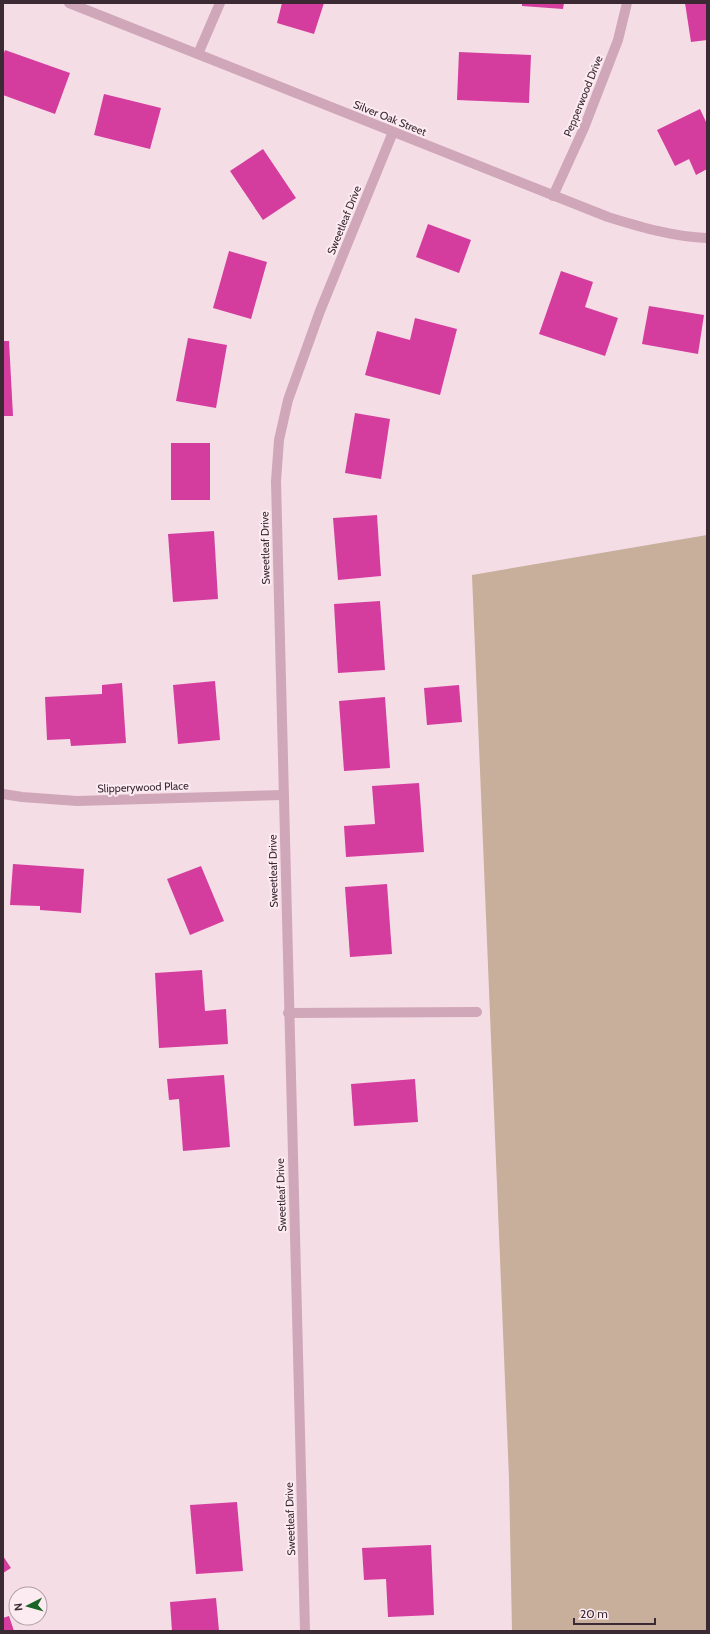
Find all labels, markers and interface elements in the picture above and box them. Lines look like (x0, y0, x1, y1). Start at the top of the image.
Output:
street label: Pepperwood Drive (560, 53, 606, 139)
street label: Silver Oak Street (351, 97, 429, 139)
street label: Sweetleaf Drive (324, 183, 364, 257)
street label: Sweetleaf Drive (257, 511, 273, 585)
street label: Slipperywood Place (97, 778, 189, 796)
street label: Sweetleaf Drive (265, 834, 281, 908)
street label: Sweetleaf Drive (273, 1158, 289, 1232)
street label: Sweetleaf Drive (282, 1482, 298, 1556)
north arrow (8, 1586, 48, 1626)
scale bar (574, 1600, 655, 1626)
text: N (11, 1602, 25, 1612)
text: 20 m (580, 1606, 608, 1621)

